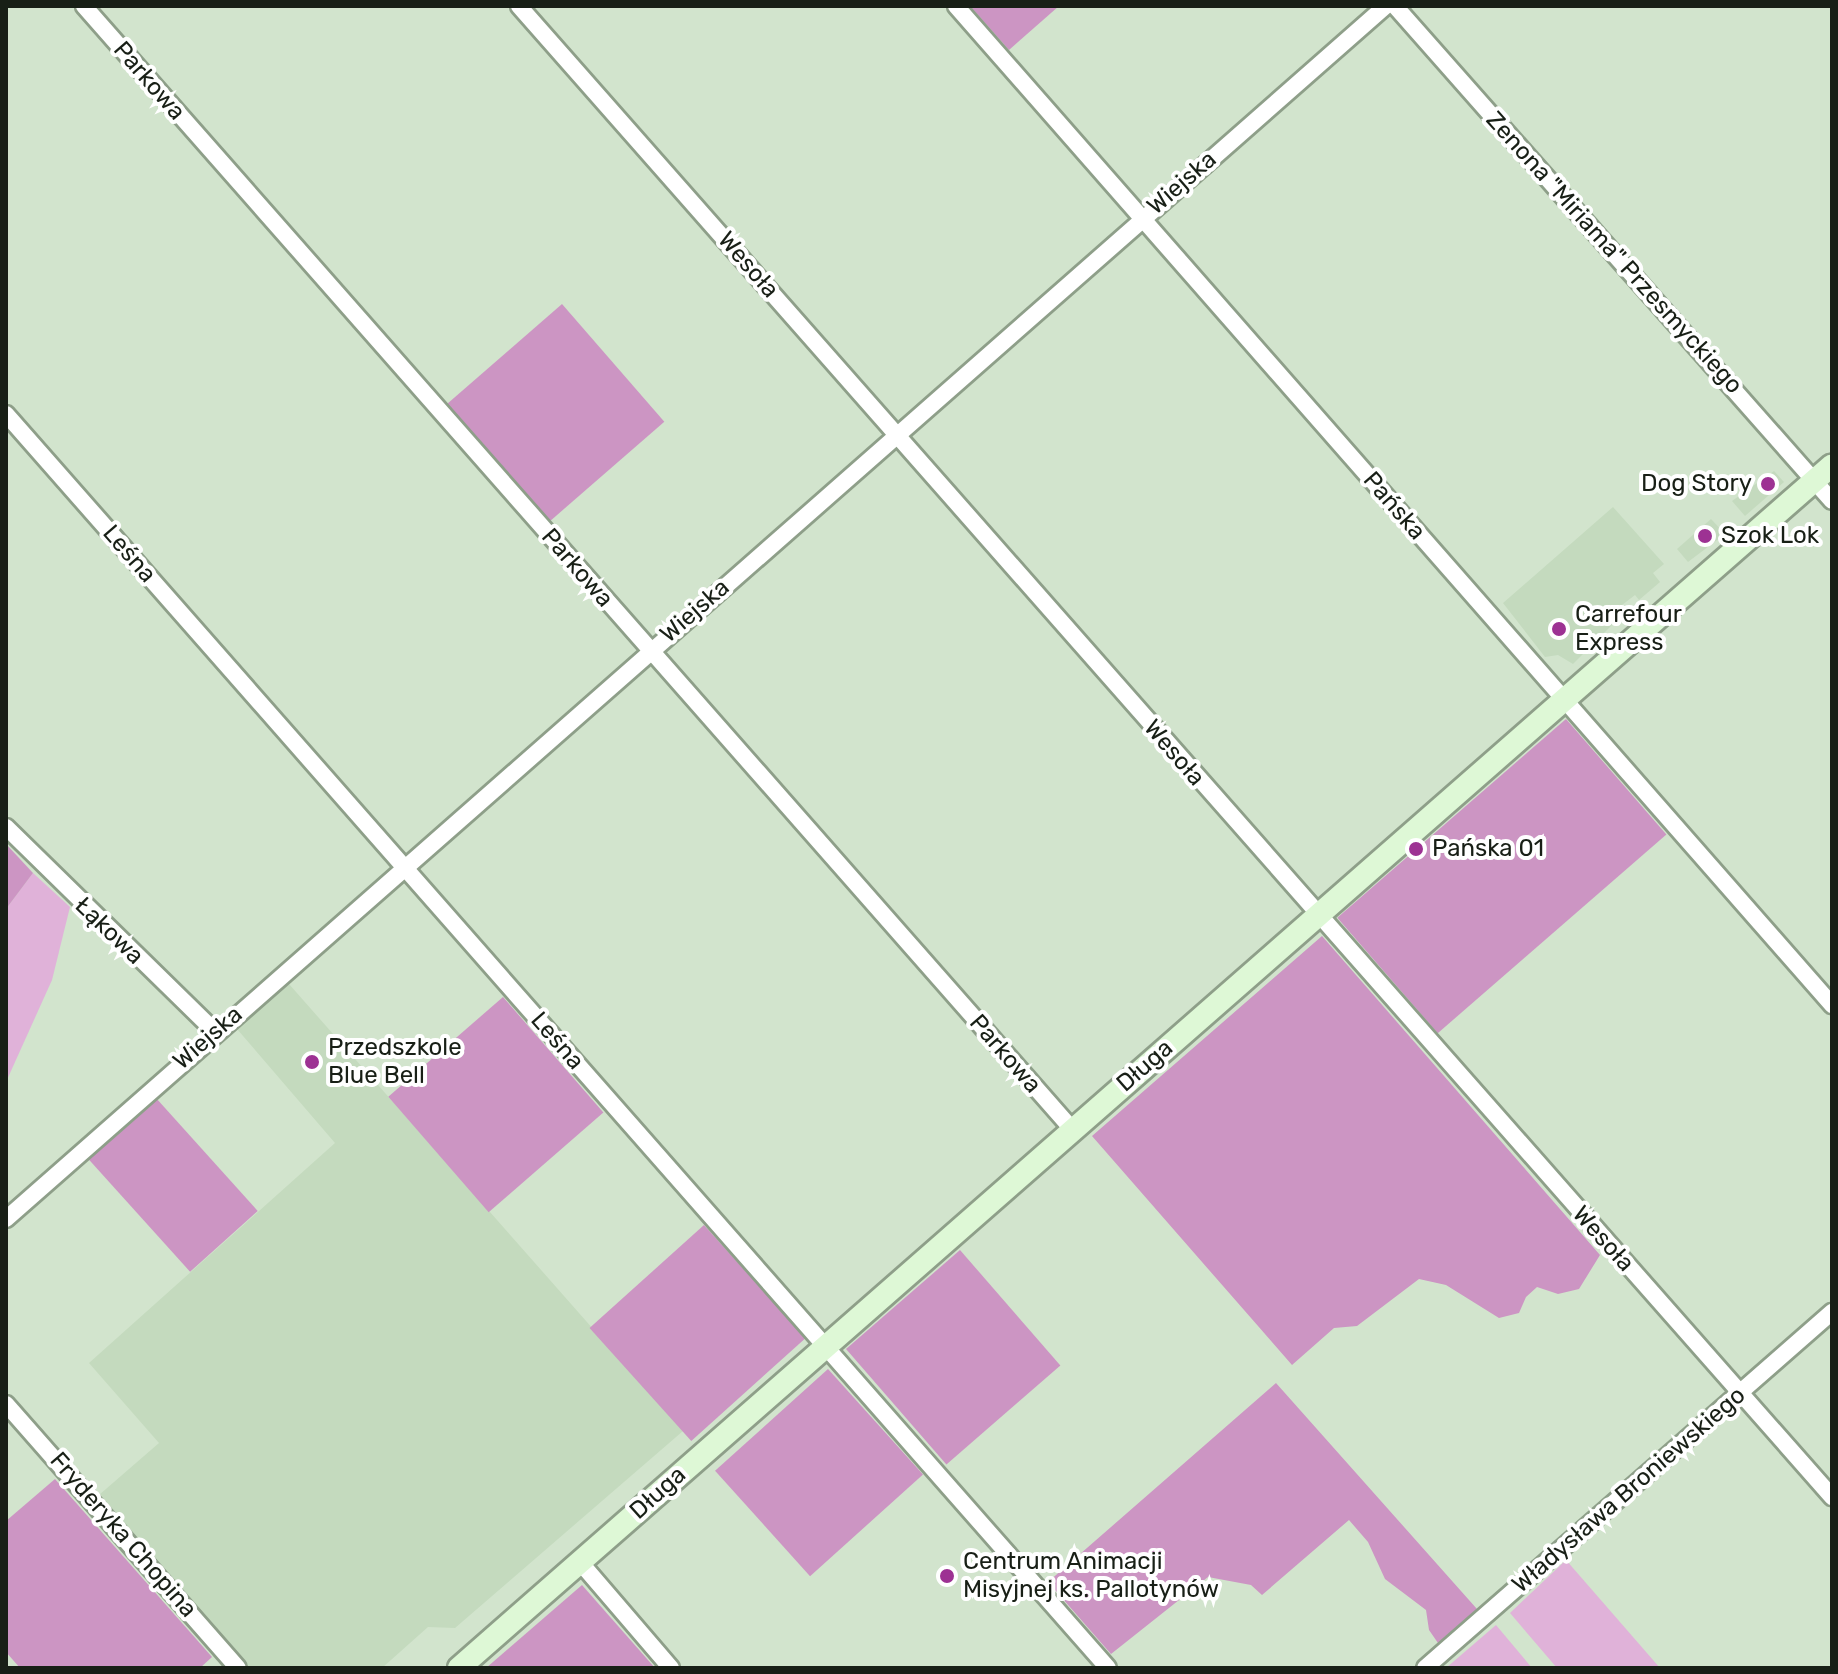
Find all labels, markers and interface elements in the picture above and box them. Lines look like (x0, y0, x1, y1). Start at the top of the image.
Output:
street label: Parkowa (107, 36, 191, 126)
street label: Zenona "Miriama" Przesmyckiego (1480, 106, 1748, 400)
street label: Wiejska (1142, 145, 1222, 221)
street label: Wesoła (712, 226, 784, 304)
street label: Pańska (1357, 466, 1431, 546)
place label: Dog Story (1641, 470, 1752, 498)
marker: Dog Story (1759, 475, 1777, 493)
street label: Leśna (96, 519, 162, 589)
place label: Szok Lok (1721, 522, 1819, 550)
street label: Parkowa (535, 523, 619, 613)
marker: Szok Lok (1696, 527, 1714, 545)
street label: Wiejska (655, 573, 735, 649)
place label: Carrefour Express (1575, 601, 1682, 657)
marker: Carrefour Express (1550, 620, 1568, 638)
street label: Wesoła (1138, 714, 1210, 792)
place label: Pańska 01 (1432, 835, 1544, 863)
marker: Pańska 01 (1407, 840, 1425, 858)
street label: Łąkowa (69, 891, 149, 971)
street label: Wiejska (168, 1000, 248, 1076)
street label: Leśna (524, 1006, 590, 1076)
street label: Parkowa (963, 1009, 1047, 1099)
place label: Przedszkole Blue Bell (328, 1034, 462, 1090)
street label: Długa (1111, 1034, 1179, 1098)
marker: Przedszkole Blue Bell (303, 1053, 321, 1071)
street label: Wesoła (1566, 1200, 1640, 1278)
street label: Władysława Broniewskiego (1507, 1381, 1751, 1599)
street label: Fryderyka Chopina (43, 1447, 203, 1623)
street label: Długa (624, 1460, 692, 1526)
place label: Centrum Animacji Misyjnej ks. Pallotynów (963, 1548, 1219, 1604)
marker: Centrum Animacji Misyjnej ks. Pallotynów (938, 1567, 956, 1585)

